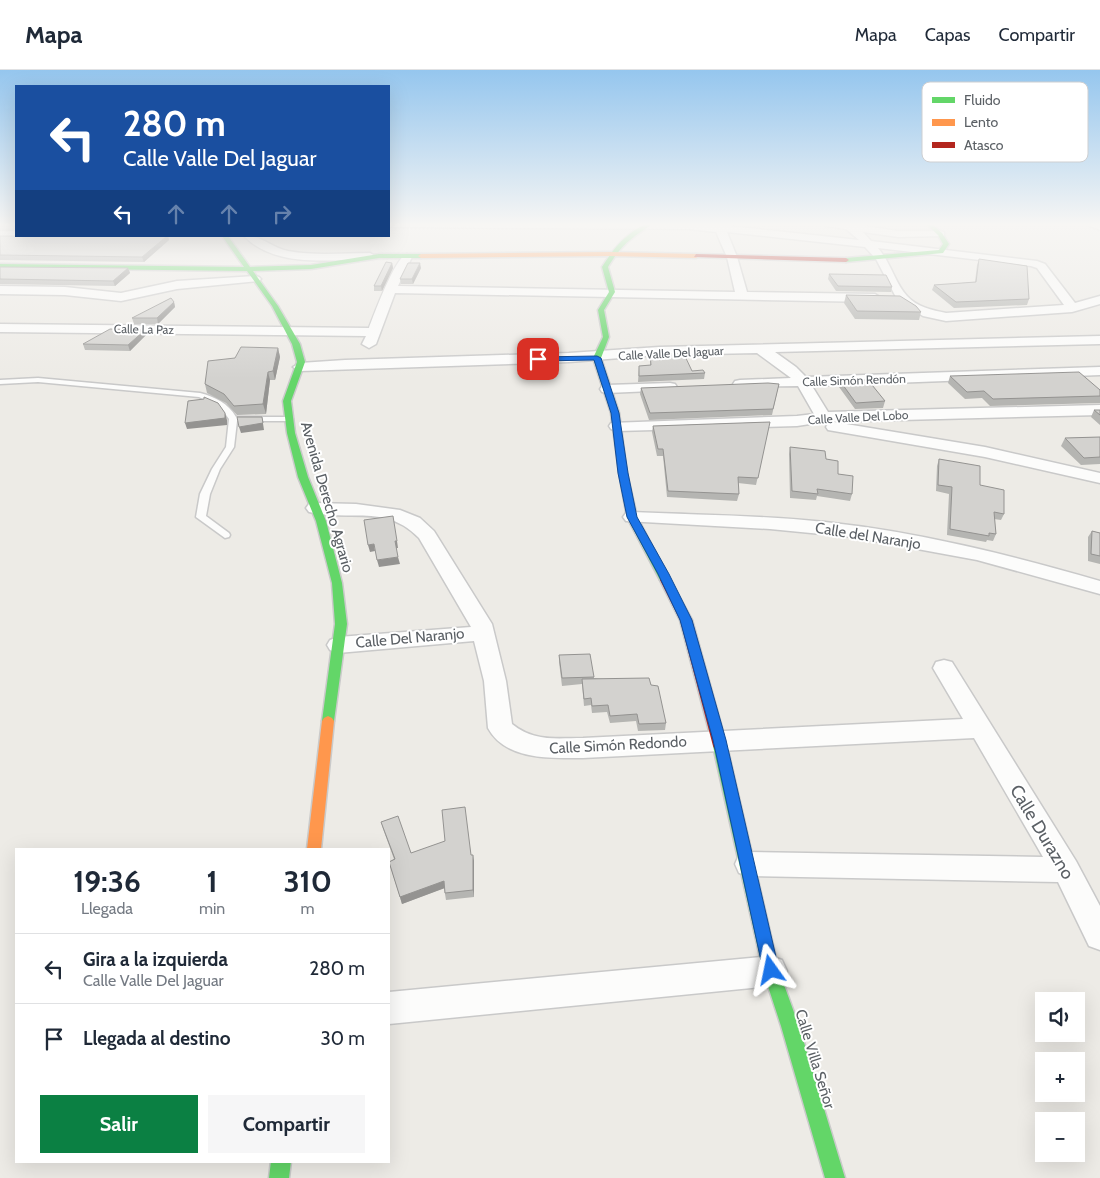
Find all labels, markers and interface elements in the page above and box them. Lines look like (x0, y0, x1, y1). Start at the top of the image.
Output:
text: Mapa (25, 20, 82, 49)
text: Mapa (855, 24, 897, 46)
text: Capas (925, 24, 971, 46)
text: Compartir (999, 24, 1075, 46)
legend (922, 82, 1088, 162)
text: Fluido (964, 91, 1001, 109)
text: 280 m (123, 102, 226, 145)
icon: left (40, 105, 105, 170)
text: Lento (964, 113, 998, 131)
text: Atasco (964, 136, 1004, 154)
text: Calle Valle Del Jaguar (123, 145, 316, 172)
icon: left (109, 200, 137, 228)
icon: ahead (162, 200, 190, 228)
icon: ahead (215, 200, 243, 228)
icon: right (268, 200, 296, 228)
street label: Calle La Paz (114, 321, 175, 337)
pin (517, 338, 559, 380)
street label: Calle Valle Del Jaguar (618, 343, 724, 363)
icon: arrive (524, 345, 552, 373)
street label: Calle Simón Rendón (802, 371, 906, 389)
street label: Calle Valle Del Lobo (807, 407, 909, 427)
street label: Avenida Derecho Agrario (297, 420, 357, 574)
street label: Calle del Naranjo (814, 519, 922, 553)
street label: Calle Del Naranjo (355, 624, 465, 652)
street label: Calle Simón Redondo (549, 732, 687, 758)
street label: Calle Durazno (1005, 781, 1079, 883)
text: 19:36 (73, 863, 141, 900)
text: 1 (207, 863, 218, 900)
text: 310 (283, 863, 332, 900)
text: Llegada (81, 899, 133, 918)
text: min (199, 899, 225, 918)
text: m (301, 899, 315, 918)
position arrow (744, 943, 796, 995)
text: Gira a la izquierda (83, 948, 228, 971)
icon: left (40, 955, 68, 983)
text: 280 m (309, 957, 365, 980)
text: Calle Valle Del Jaguar (83, 971, 224, 990)
map controls (1035, 992, 1085, 1162)
button: sound (1035, 992, 1085, 1042)
street label: Calle Villa Señor (791, 1007, 839, 1111)
icon: arrive (40, 1025, 68, 1053)
text: Llegada al destino (83, 1027, 230, 1050)
text: 30 m (321, 1027, 365, 1050)
button: + (1035, 1052, 1085, 1102)
button: Salir (40, 1095, 198, 1153)
button: Compartir (208, 1095, 365, 1153)
button: − (1035, 1112, 1085, 1162)

